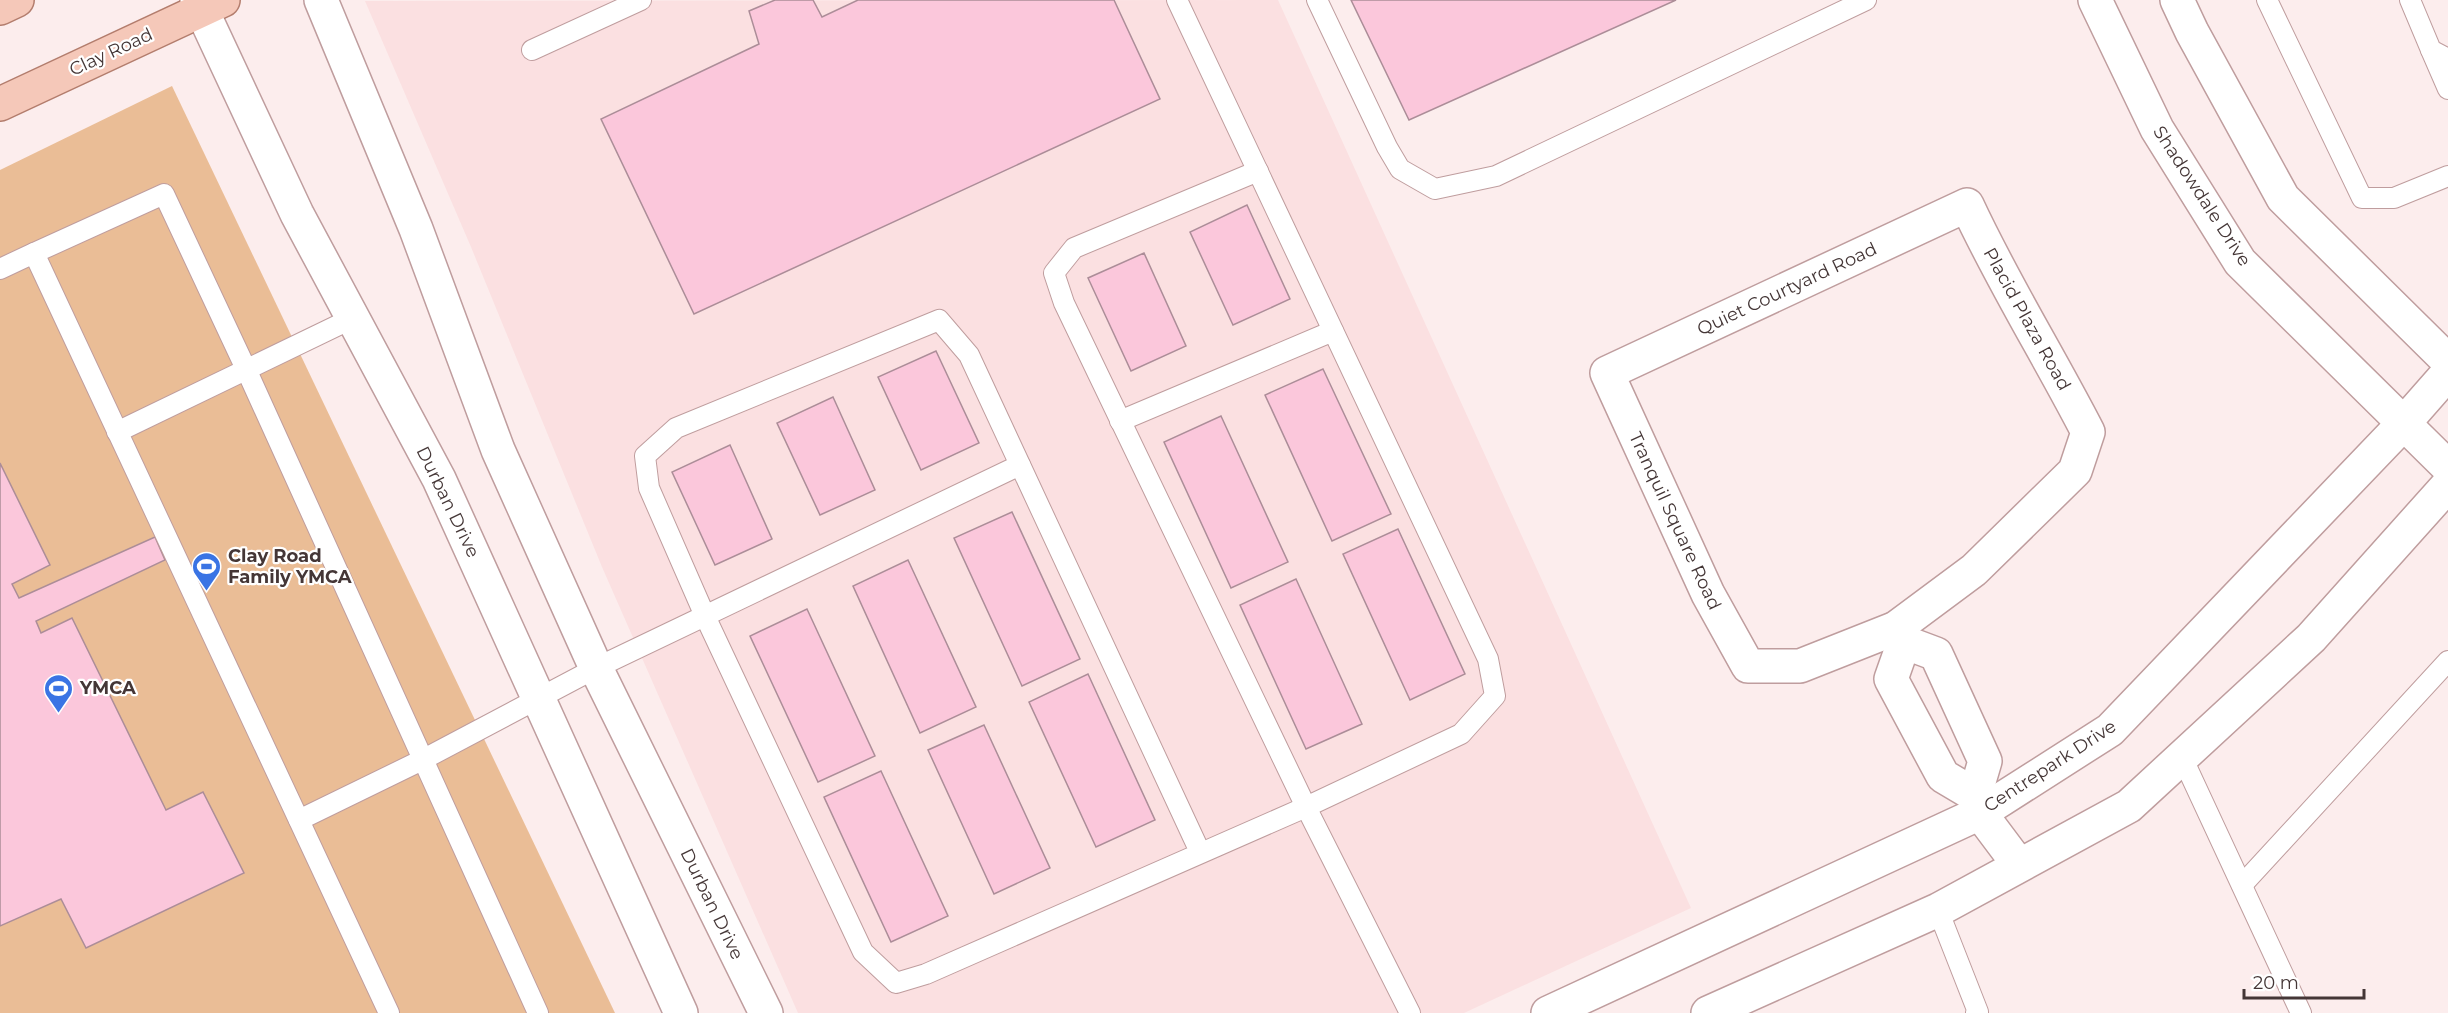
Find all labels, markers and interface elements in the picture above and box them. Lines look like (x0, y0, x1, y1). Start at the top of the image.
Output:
street label: Clay Road (66, 23, 156, 81)
street label: Shadowdale Drive (2148, 122, 2256, 270)
street label: Quiet Courtyard Road (1694, 238, 1880, 340)
street label: Placid Plaza Road (1979, 244, 2075, 394)
street label: Tranquil Square Road (1624, 429, 1726, 613)
street label: Durban Drive (412, 443, 484, 561)
place label: Clay Road Family YMCA (228, 545, 352, 588)
sports icon: Clay Road Family YMCA (191, 550, 223, 592)
sports icon: YMCA (43, 672, 75, 714)
place label: YMCA (79, 677, 136, 699)
street label: Centrepark Drive (1980, 715, 2120, 817)
street label: Durban Drive (676, 845, 748, 963)
scale bar (2244, 962, 2364, 1000)
text: 20 m (2253, 972, 2299, 994)

